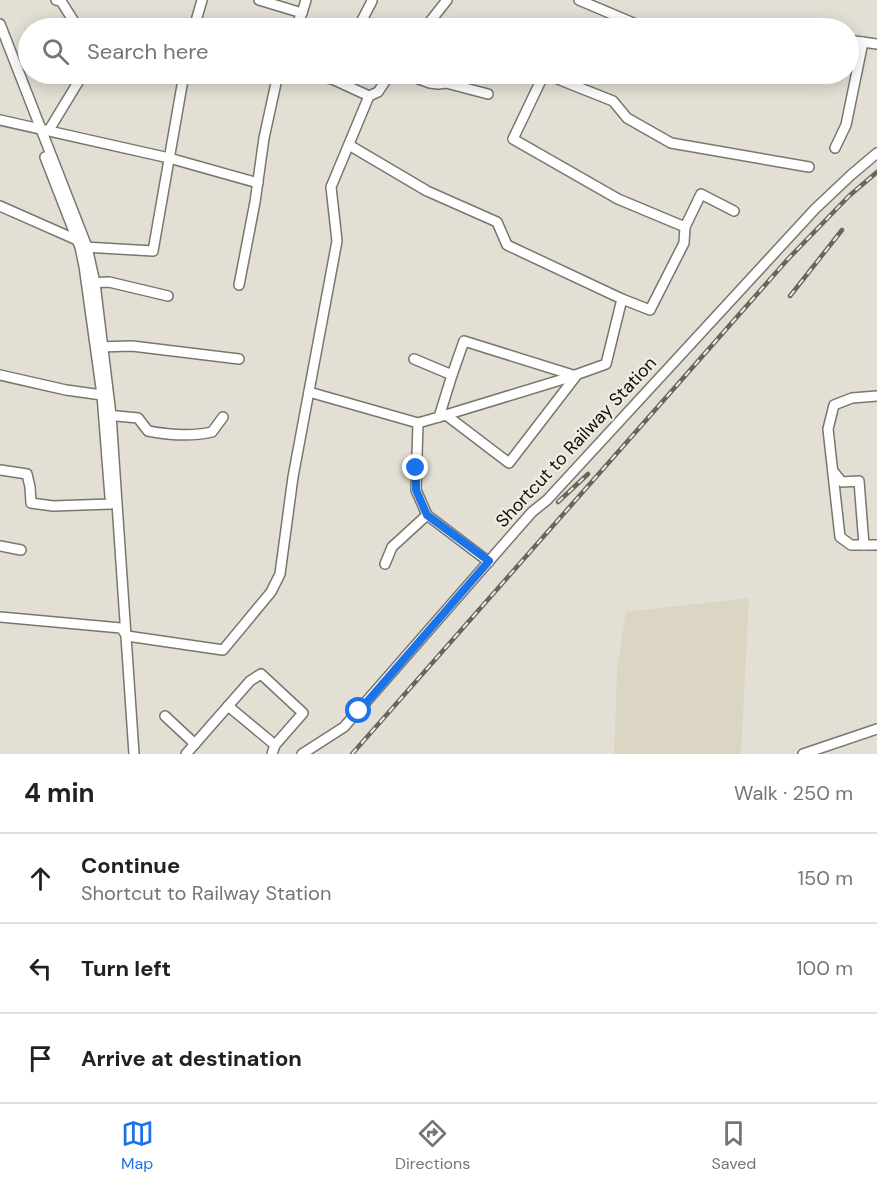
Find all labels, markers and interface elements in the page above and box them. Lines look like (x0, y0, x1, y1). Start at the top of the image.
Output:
search box (18, 18, 859, 84)
icon: search (39, 35, 72, 68)
text: Search here (87, 37, 208, 66)
street label: Shortcut to Railway Station (490, 351, 662, 533)
route end (402, 454, 428, 480)
route start (345, 697, 371, 723)
text: 4 min (24, 776, 95, 810)
text: Walk · 250 m (734, 780, 853, 806)
text: Continue (81, 851, 180, 880)
icon: ahead (24, 862, 57, 895)
text: 150 m (798, 865, 853, 891)
text: Shortcut to Railway Station (81, 880, 331, 906)
icon: left (24, 952, 57, 985)
text: Turn left (81, 954, 171, 983)
text: 100 m (796, 955, 853, 981)
icon: arrive (24, 1042, 57, 1075)
text: Arrive at destination (81, 1044, 302, 1073)
tab: Map (121, 1117, 154, 1174)
tab: Directions (395, 1117, 470, 1174)
tab: Saved (712, 1117, 756, 1174)

